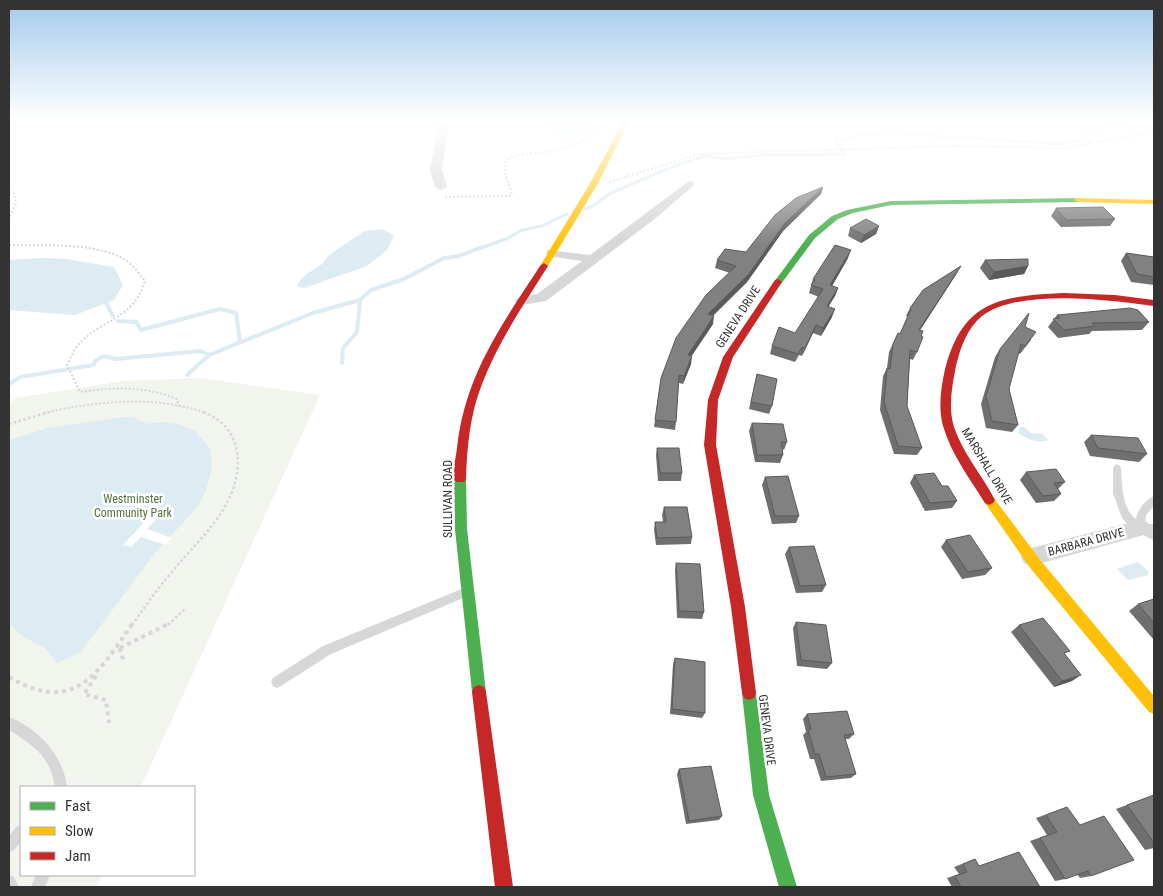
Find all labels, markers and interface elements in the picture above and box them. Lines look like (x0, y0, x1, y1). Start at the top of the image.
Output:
street label: GENEVA DRIVE (713, 283, 763, 351)
street label: MARSHALL DRIVE (959, 425, 1015, 507)
street label: SULLIVAN ROAD (441, 460, 455, 538)
park label: Westminster Community Park (94, 492, 173, 520)
street label: BARBARA DRIVE (1046, 525, 1126, 559)
street label: GENEVA DRIVE (756, 694, 778, 766)
legend (20, 786, 195, 876)
text: Fast (65, 797, 90, 815)
text: Slow (65, 822, 94, 840)
text: Jam (65, 847, 91, 865)

